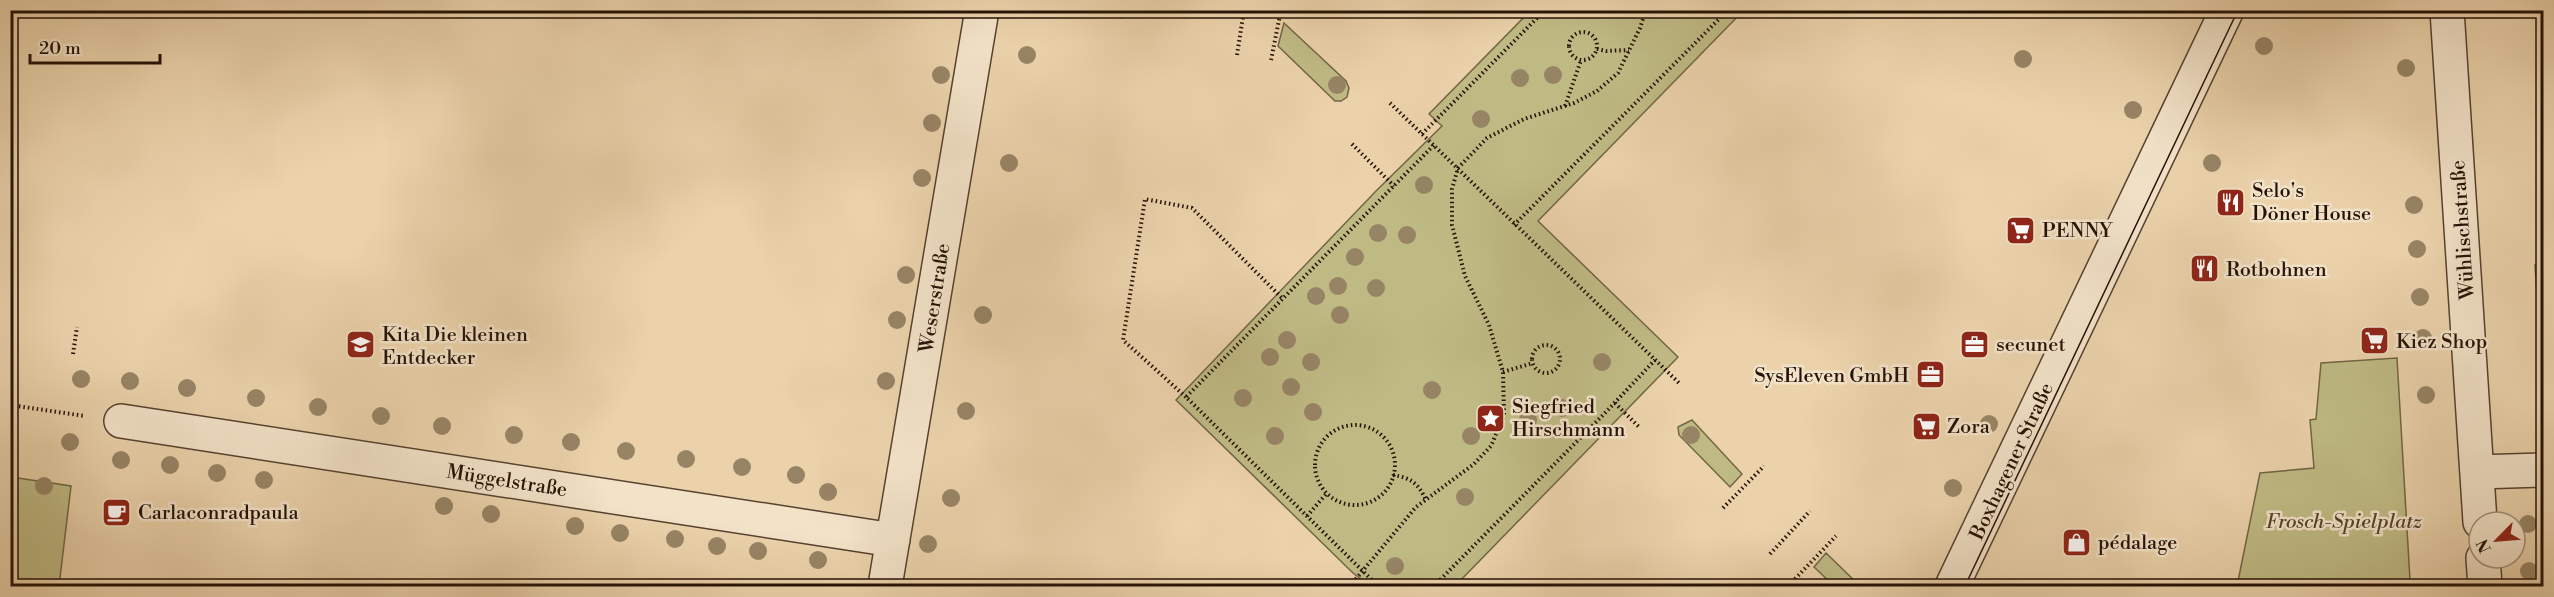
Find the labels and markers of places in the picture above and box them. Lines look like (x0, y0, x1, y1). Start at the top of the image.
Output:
place label: Selo's Döner House (2252, 179, 2371, 227)
restaurant icon: Selo's Döner House (2215, 186, 2247, 218)
supermarket icon: PENNY (2005, 214, 2037, 246)
place label: PENNY (2042, 219, 2113, 244)
restaurant icon: Rotbohnen (2189, 253, 2221, 285)
place label: Rotbohnen (2226, 258, 2327, 283)
place label: Kita Die kleinen Entdecker (382, 323, 528, 371)
supermarket icon: Kiez Shop (2359, 325, 2391, 357)
office icon: secunet (1959, 328, 1991, 360)
school or university icon: Kita Die kleinen Entdecker (345, 329, 377, 361)
place label: Kiez Shop (2396, 330, 2487, 355)
place label: secunet (1996, 333, 2065, 358)
office icon: SysEleven GmbH (1914, 359, 1946, 391)
place label: SysEleven GmbH (1754, 364, 1909, 389)
place label: Siegfried Hirschmann (1512, 395, 1625, 443)
place icon: Siegfried Hirschmann (1475, 402, 1507, 434)
supermarket icon: Zora (1910, 410, 1942, 442)
place label: Zora (1947, 415, 1991, 440)
cafe icon: Carlaconradpaula (101, 496, 133, 528)
place label: Carlaconradpaula (138, 501, 300, 526)
shop icon: pédalage (2061, 526, 2093, 558)
place label: pédalage (2098, 531, 2177, 556)

